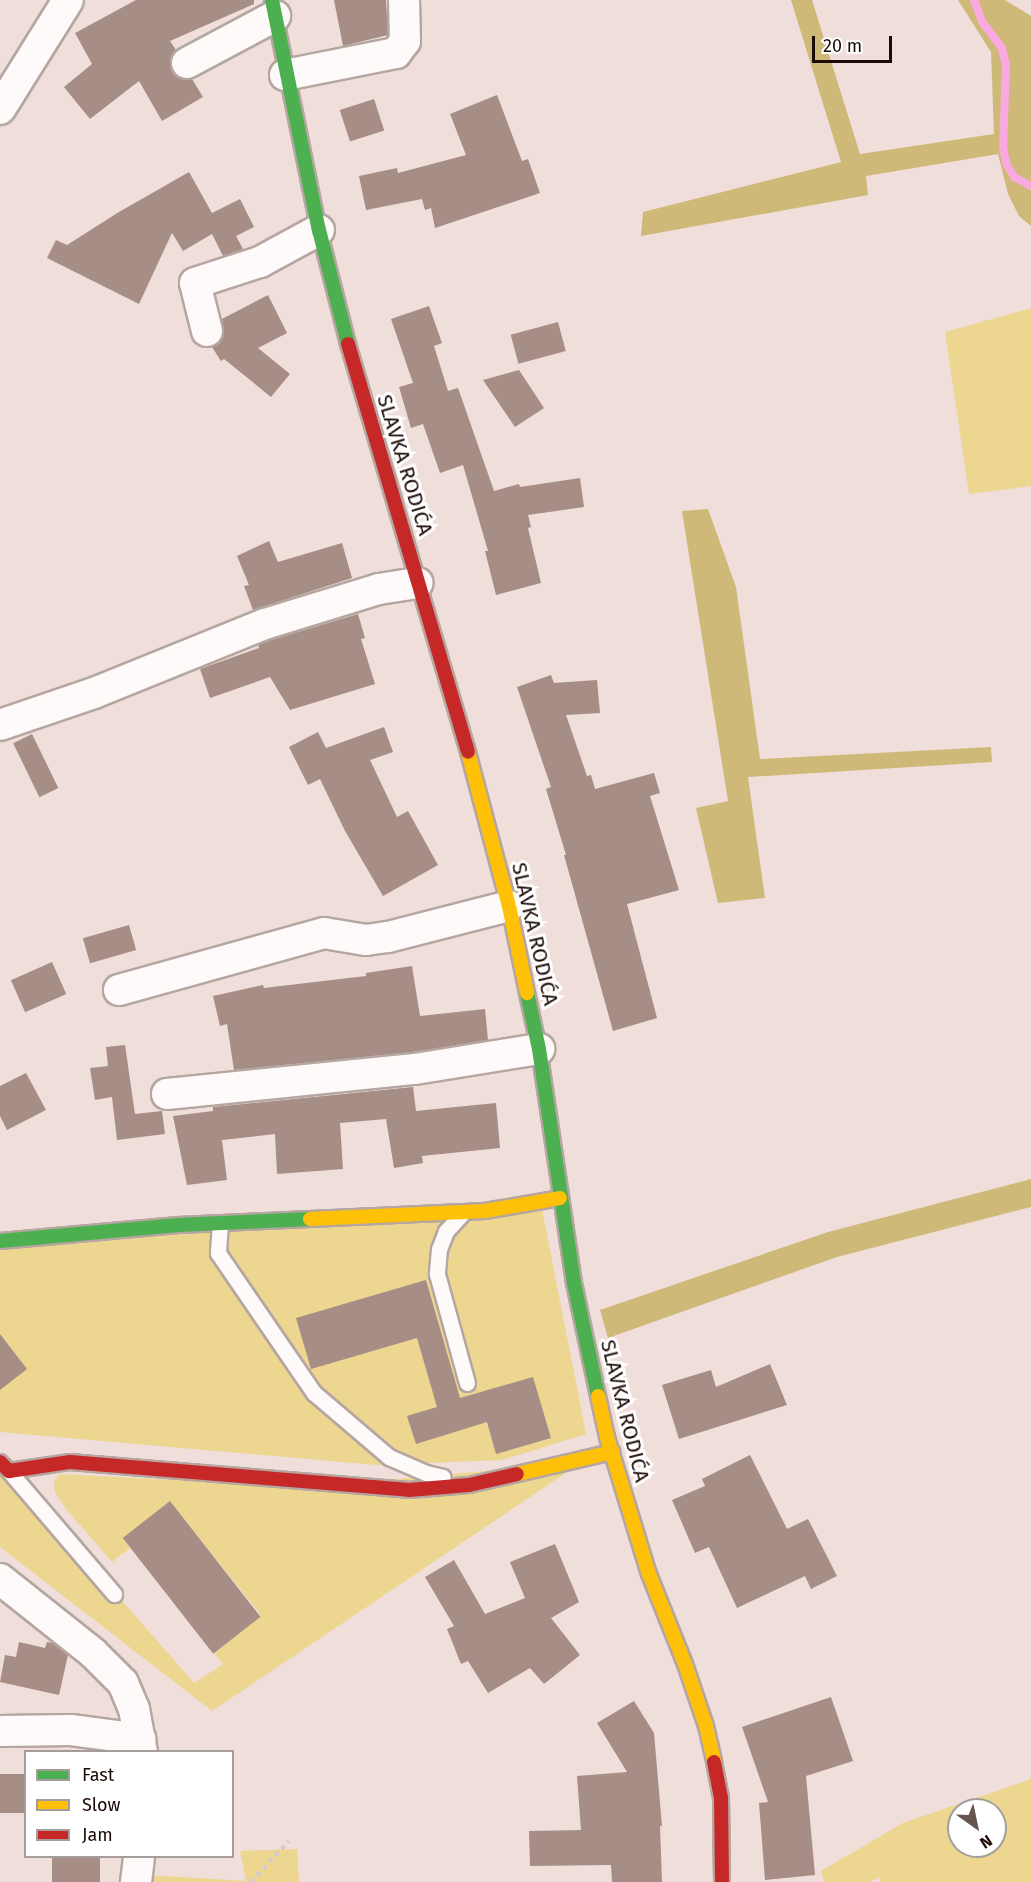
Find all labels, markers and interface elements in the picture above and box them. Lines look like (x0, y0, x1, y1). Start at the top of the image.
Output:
scale bar (815, 24, 894, 62)
text: 20 m (823, 35, 862, 57)
street label: SLAVKA RODIĆA (372, 392, 438, 538)
street label: SLAVKA RODIĆA (506, 860, 564, 1008)
street label: SLAVKA RODIĆA (595, 1337, 655, 1485)
legend (24, 1750, 234, 1858)
text: Fast (82, 1764, 114, 1786)
text: Slow (82, 1794, 120, 1816)
north arrow (947, 1798, 1007, 1858)
text: Jam (82, 1824, 113, 1846)
text: N (976, 1831, 996, 1853)

